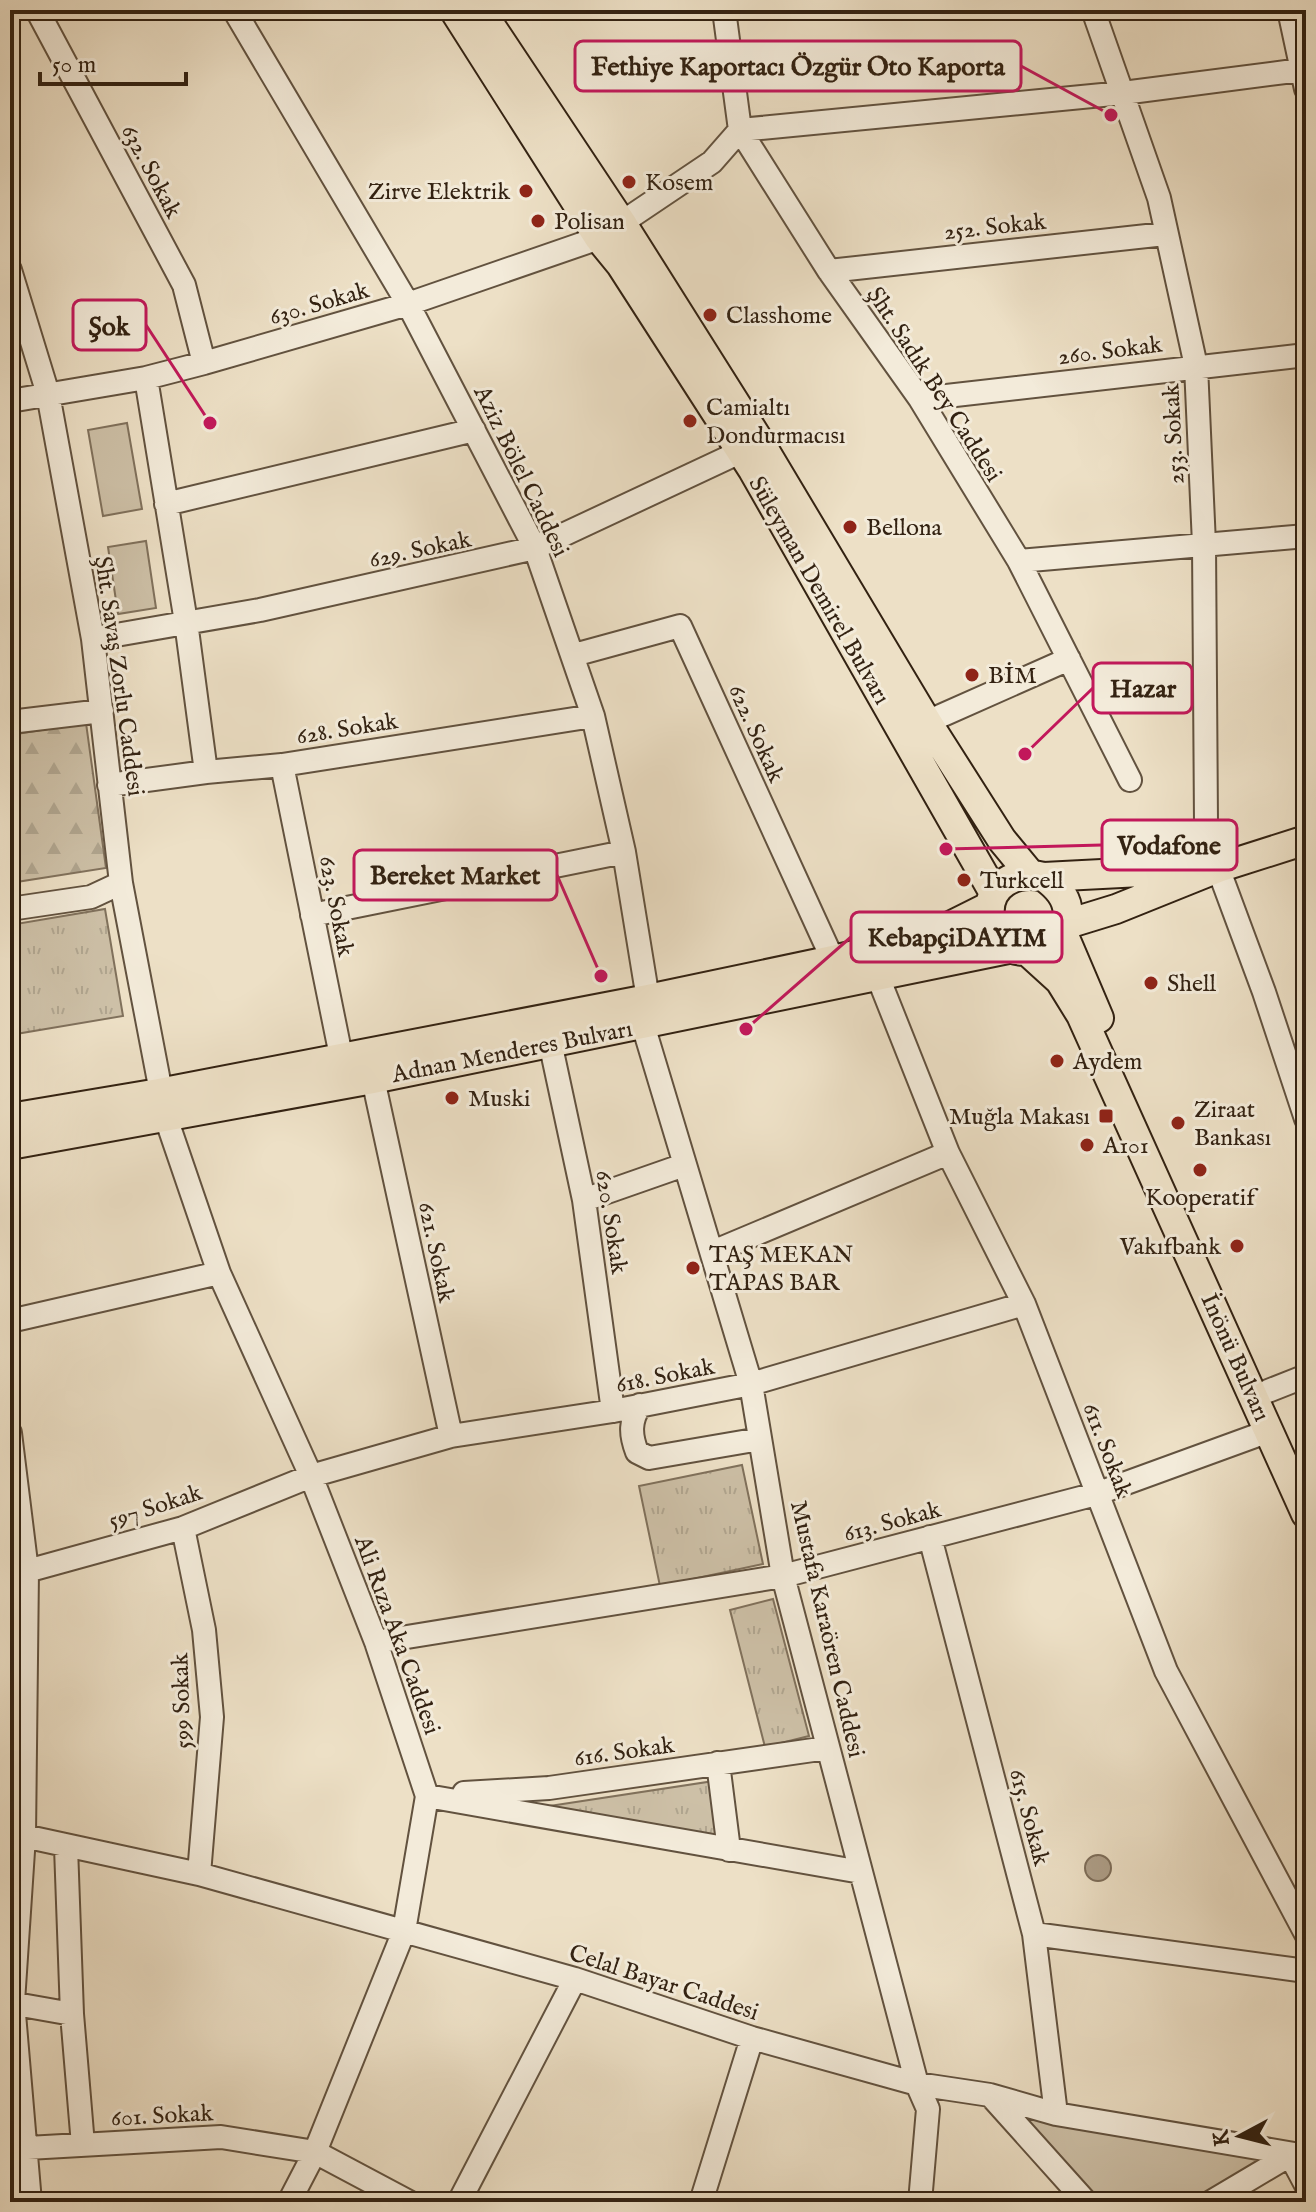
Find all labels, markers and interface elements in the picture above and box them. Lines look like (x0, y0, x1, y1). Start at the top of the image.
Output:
scale bar (40, 36, 186, 86)
callout: Fethiye Kaportacı Özgür Oto Kaporta (575, 41, 1021, 91)
text: 50 m (52, 50, 96, 81)
text: Fethiye Kaportacı Özgür Oto Kaporta (591, 51, 1006, 84)
street label: 632. Sokak (113, 119, 188, 224)
place label: Kosem (645, 168, 713, 199)
marker: Kosem (620, 173, 638, 191)
place label: Zirve Elektrik (368, 177, 510, 208)
marker: Zirve Elektrik (517, 182, 535, 200)
place label: Polisan (554, 207, 625, 238)
street label: 252. Sokak (942, 207, 1048, 248)
marker: Polisan (529, 212, 547, 230)
street label: 630. Sokak (266, 275, 373, 333)
street label: Şht. Sadık Bey Caddesi (859, 281, 1008, 488)
callout: Şok (73, 300, 146, 350)
place label: Classhome (726, 301, 832, 332)
marker: Classhome (701, 306, 719, 324)
text: Şok (88, 311, 131, 344)
street label: 260. Sokak (1056, 330, 1164, 373)
street label: Aziz Bölel Caddesi (465, 380, 576, 563)
street label: 253. Sokak (1156, 383, 1193, 485)
place label: Camialtı Dondurmacısı (706, 393, 845, 452)
marker: Camialtı Dondurmacısı (681, 412, 699, 430)
street label: Süleyman Demirel Bulvarı (741, 471, 897, 710)
place label: Bellona (866, 513, 943, 544)
marker: Bellona (841, 518, 859, 536)
street label: 629. Sokak (366, 525, 474, 576)
street label: Şht. Savaş Zorlu Caddesi (86, 554, 151, 798)
place label: BİM (988, 661, 1037, 692)
callout: Hazar (1093, 663, 1192, 713)
marker: BİM (963, 666, 981, 684)
text: Hazar (1110, 673, 1177, 706)
street label: 622. Sokak (720, 680, 791, 788)
street label: 628. Sokak (294, 706, 400, 753)
callout: Vodafone (1102, 820, 1237, 870)
text: Vodafone (1116, 830, 1221, 863)
callout: Bereket Market (354, 850, 557, 900)
street label: 623. Sokak (311, 853, 360, 959)
text: Bereket Market (370, 860, 540, 893)
place label: Turkcell (980, 866, 1064, 897)
marker: Turkcell (955, 871, 973, 889)
callout: KebapçiDAYIM (851, 912, 1062, 962)
text: KebapçiDAYIM (867, 922, 1047, 955)
place label: Shell (1167, 969, 1217, 1000)
marker: Shell (1142, 974, 1160, 992)
street label: Adnan Menderes Bulvarı (388, 1014, 635, 1091)
place label: Aydem (1072, 1047, 1142, 1078)
marker: Aydem (1048, 1052, 1066, 1070)
place label: Muski (468, 1084, 530, 1115)
marker: Muski (443, 1089, 461, 1107)
place label: Ziraat Bankası (1194, 1095, 1271, 1154)
place label: Muğla Makası (949, 1102, 1090, 1133)
marker: Muğla Makası (1097, 1107, 1115, 1125)
marker: Ziraat Bankası (1169, 1114, 1187, 1132)
place label: A101 (1102, 1131, 1149, 1162)
marker: A101 (1078, 1136, 1096, 1154)
marker: Kooperatif (1191, 1161, 1209, 1179)
street label: 620. Sokak (587, 1168, 634, 1277)
place label: Kooperatif (1145, 1183, 1259, 1214)
street label: 621. Sokak (410, 1199, 461, 1306)
place label: Vakıfbank (1119, 1232, 1221, 1263)
marker: Vakıfbank (1228, 1237, 1246, 1255)
place label: TAŞ MEKAN TAPAS BAR (709, 1240, 853, 1299)
marker: TAŞ MEKAN TAPAS BAR (684, 1259, 702, 1277)
street label: İnönü Bulvarı (1193, 1289, 1277, 1427)
street label: 618. Sokak (613, 1352, 717, 1401)
street label: 611. Sokak (1074, 1399, 1139, 1503)
street label: 597 Sokak (105, 1478, 206, 1537)
street label: 613. Sokak (840, 1495, 945, 1550)
street label: Mustafa Karaören Caddesi (782, 1498, 871, 1761)
street label: Ali Rıza Aka Caddesi (346, 1531, 447, 1739)
street label: 599 Sokak (165, 1652, 200, 1750)
street label: 616. Sokak (572, 1730, 676, 1775)
street label: 615. Sokak (1001, 1765, 1056, 1869)
street label: Celal Bayar Caddesi (565, 1938, 762, 2029)
north arrow (1200, 2096, 1280, 2176)
street label: 601. Sokak (110, 2098, 214, 2135)
text: K (1207, 2128, 1237, 2148)

